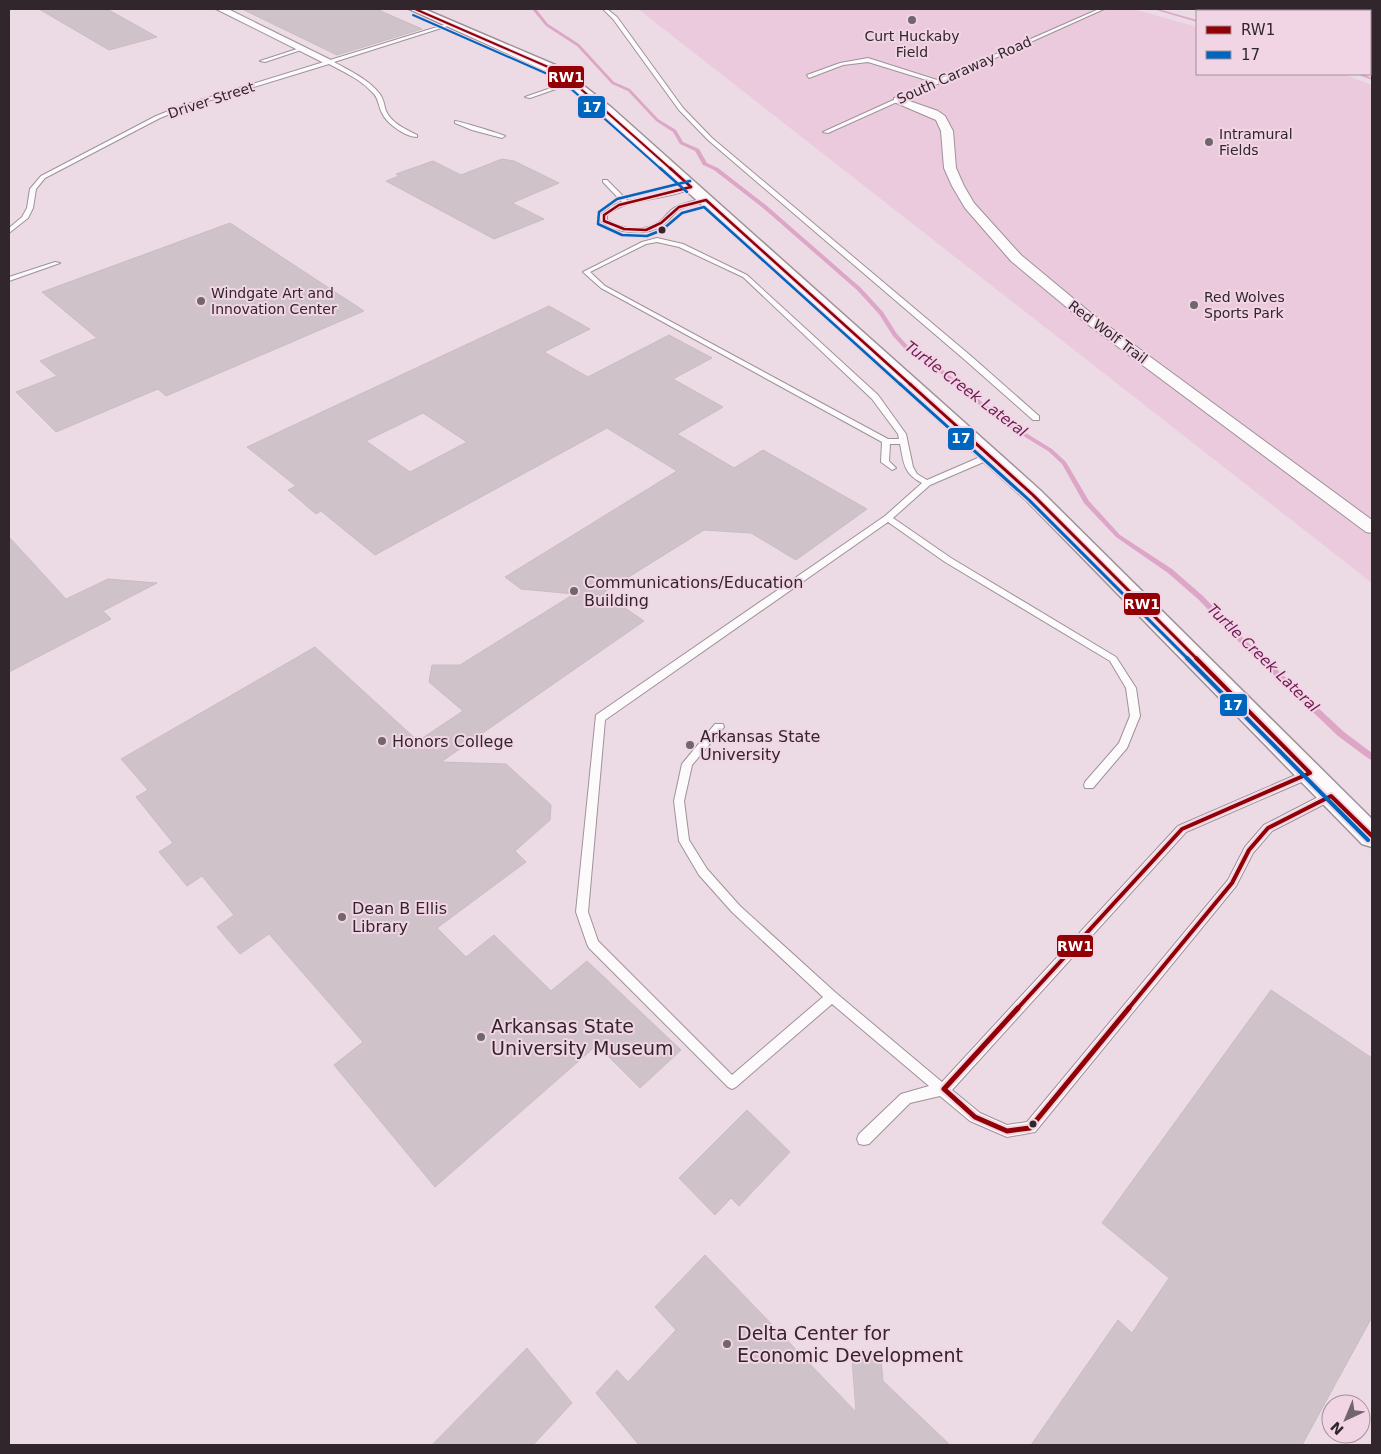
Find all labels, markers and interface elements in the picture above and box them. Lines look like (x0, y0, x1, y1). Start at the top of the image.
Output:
legend (1196, 10, 1371, 75)
marker: Curt Huckaby Field (906, 14, 918, 26)
text: RW1 (1241, 21, 1275, 39)
place label: Curt Huckaby Field (864, 28, 960, 60)
street label: South Caraway Road (894, 33, 1034, 107)
text: 17 (1241, 46, 1260, 64)
line badge: RW1 (547, 65, 585, 89)
text: RW1 (548, 69, 584, 85)
street label: Driver Street (166, 78, 257, 122)
line badge: 17 (577, 95, 606, 119)
text: 17 (582, 99, 602, 115)
place label: Intramural Fields (1219, 126, 1293, 158)
marker: Intramural Fields (1203, 136, 1215, 148)
unlabelled marker (657, 225, 667, 235)
place label: Windgate Art and Innovation Center (211, 285, 337, 317)
place label: Red Wolves Sports Park (1204, 289, 1285, 321)
marker: Windgate Art and Innovation Center (195, 295, 207, 307)
street label: Red Wolf Trail (1065, 297, 1151, 367)
marker: Red Wolves Sports Park (1188, 299, 1200, 311)
water label: Turtle Creek Lateral (901, 337, 1031, 441)
line badge: 17 (947, 427, 975, 451)
text: 17 (951, 430, 971, 446)
place label: Communications/Education Building (584, 573, 804, 610)
marker: Communications/Education Building (568, 585, 580, 597)
line badge: RW1 (1123, 592, 1161, 616)
text: RW1 (1124, 596, 1160, 612)
water label: Turtle Creek Lateral (1203, 600, 1323, 716)
line badge: 17 (1219, 693, 1248, 717)
text: 17 (1223, 697, 1243, 713)
place label: Arkansas State University (700, 727, 820, 764)
place label: Honors College (392, 732, 513, 751)
marker: Honors College (376, 735, 388, 747)
marker: Arkansas State University (684, 739, 696, 751)
place label: Dean B Ellis Library (352, 899, 447, 936)
marker: Dean B Ellis Library (336, 911, 348, 923)
line badge: RW1 (1056, 934, 1094, 958)
text: RW1 (1057, 938, 1093, 954)
place label: Arkansas State University Museum (491, 1015, 673, 1059)
marker: Arkansas State University Museum (475, 1031, 487, 1043)
unlabelled marker (1028, 1119, 1038, 1129)
place label: Delta Center for Economic Development (737, 1322, 963, 1366)
marker: Delta Center for Economic Development (721, 1338, 733, 1350)
north arrow (1321, 1394, 1371, 1444)
text: N (1327, 1419, 1347, 1438)

